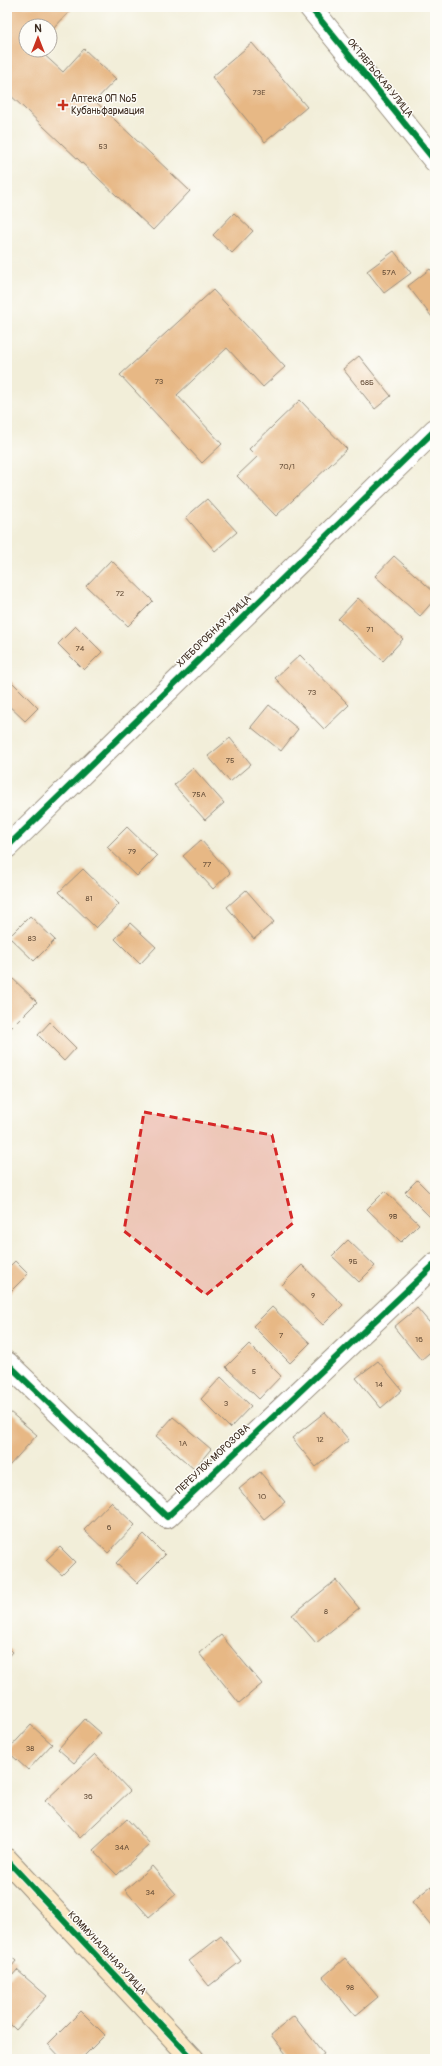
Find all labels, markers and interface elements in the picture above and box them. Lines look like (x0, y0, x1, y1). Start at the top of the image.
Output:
north arrow (18, 18, 58, 58)
text: N (34, 22, 42, 35)
street label: ОКТЯБРЬСКАЯ УЛИЦА (344, 36, 416, 120)
house number: 73Е (253, 88, 265, 97)
place label: Аптека ОП №5 Кубаньфармация (71, 93, 144, 117)
marker: Аптека ОП №5 Кубаньфармация (58, 100, 68, 110)
house number: 53 (99, 142, 108, 151)
house number: 57А (382, 268, 396, 277)
house number: 73 (155, 377, 164, 386)
house number: 68Б (360, 378, 374, 387)
house number: 70/1 (279, 462, 295, 471)
house number: 72 (116, 589, 125, 598)
street label: ХЛЕБОРОБНАЯ УЛИЦА (174, 592, 254, 670)
house number: 71 (366, 625, 374, 634)
house number: 74 (76, 644, 85, 653)
house number: 73 (308, 688, 317, 697)
house number: 75 (226, 756, 234, 765)
house number: 75А (192, 790, 206, 799)
house number: 79 (128, 847, 136, 856)
house number: 77 (203, 860, 212, 869)
house number: 81 (85, 894, 93, 903)
house number: 83 (28, 934, 37, 943)
house number: 9В (389, 1212, 398, 1221)
house number: 9Б (349, 1257, 358, 1266)
house number: 9 (311, 1291, 315, 1300)
house number: 7 (279, 1331, 284, 1340)
house number: 16 (415, 1335, 423, 1344)
house number: 5 (252, 1367, 256, 1376)
house number: 14 (375, 1380, 383, 1389)
house number: 3 (224, 1399, 229, 1408)
street label: ПЕРЕУЛОК МОРОЗОВА (173, 1421, 253, 1496)
house number: 12 (316, 1435, 324, 1444)
house number: 1А (179, 1439, 187, 1448)
house number: 10 (258, 1492, 267, 1501)
house number: 6 (107, 1523, 112, 1532)
house number: 8 (324, 1607, 328, 1616)
house number: 38 (26, 1744, 34, 1753)
house number: 36 (83, 1792, 93, 1801)
house number: 34А (115, 1843, 129, 1852)
house number: 34 (145, 1888, 155, 1897)
street label: КОММУНАЛЬНАЯ УЛИЦА (65, 1909, 149, 1998)
house number: 98 (346, 1983, 354, 1992)

